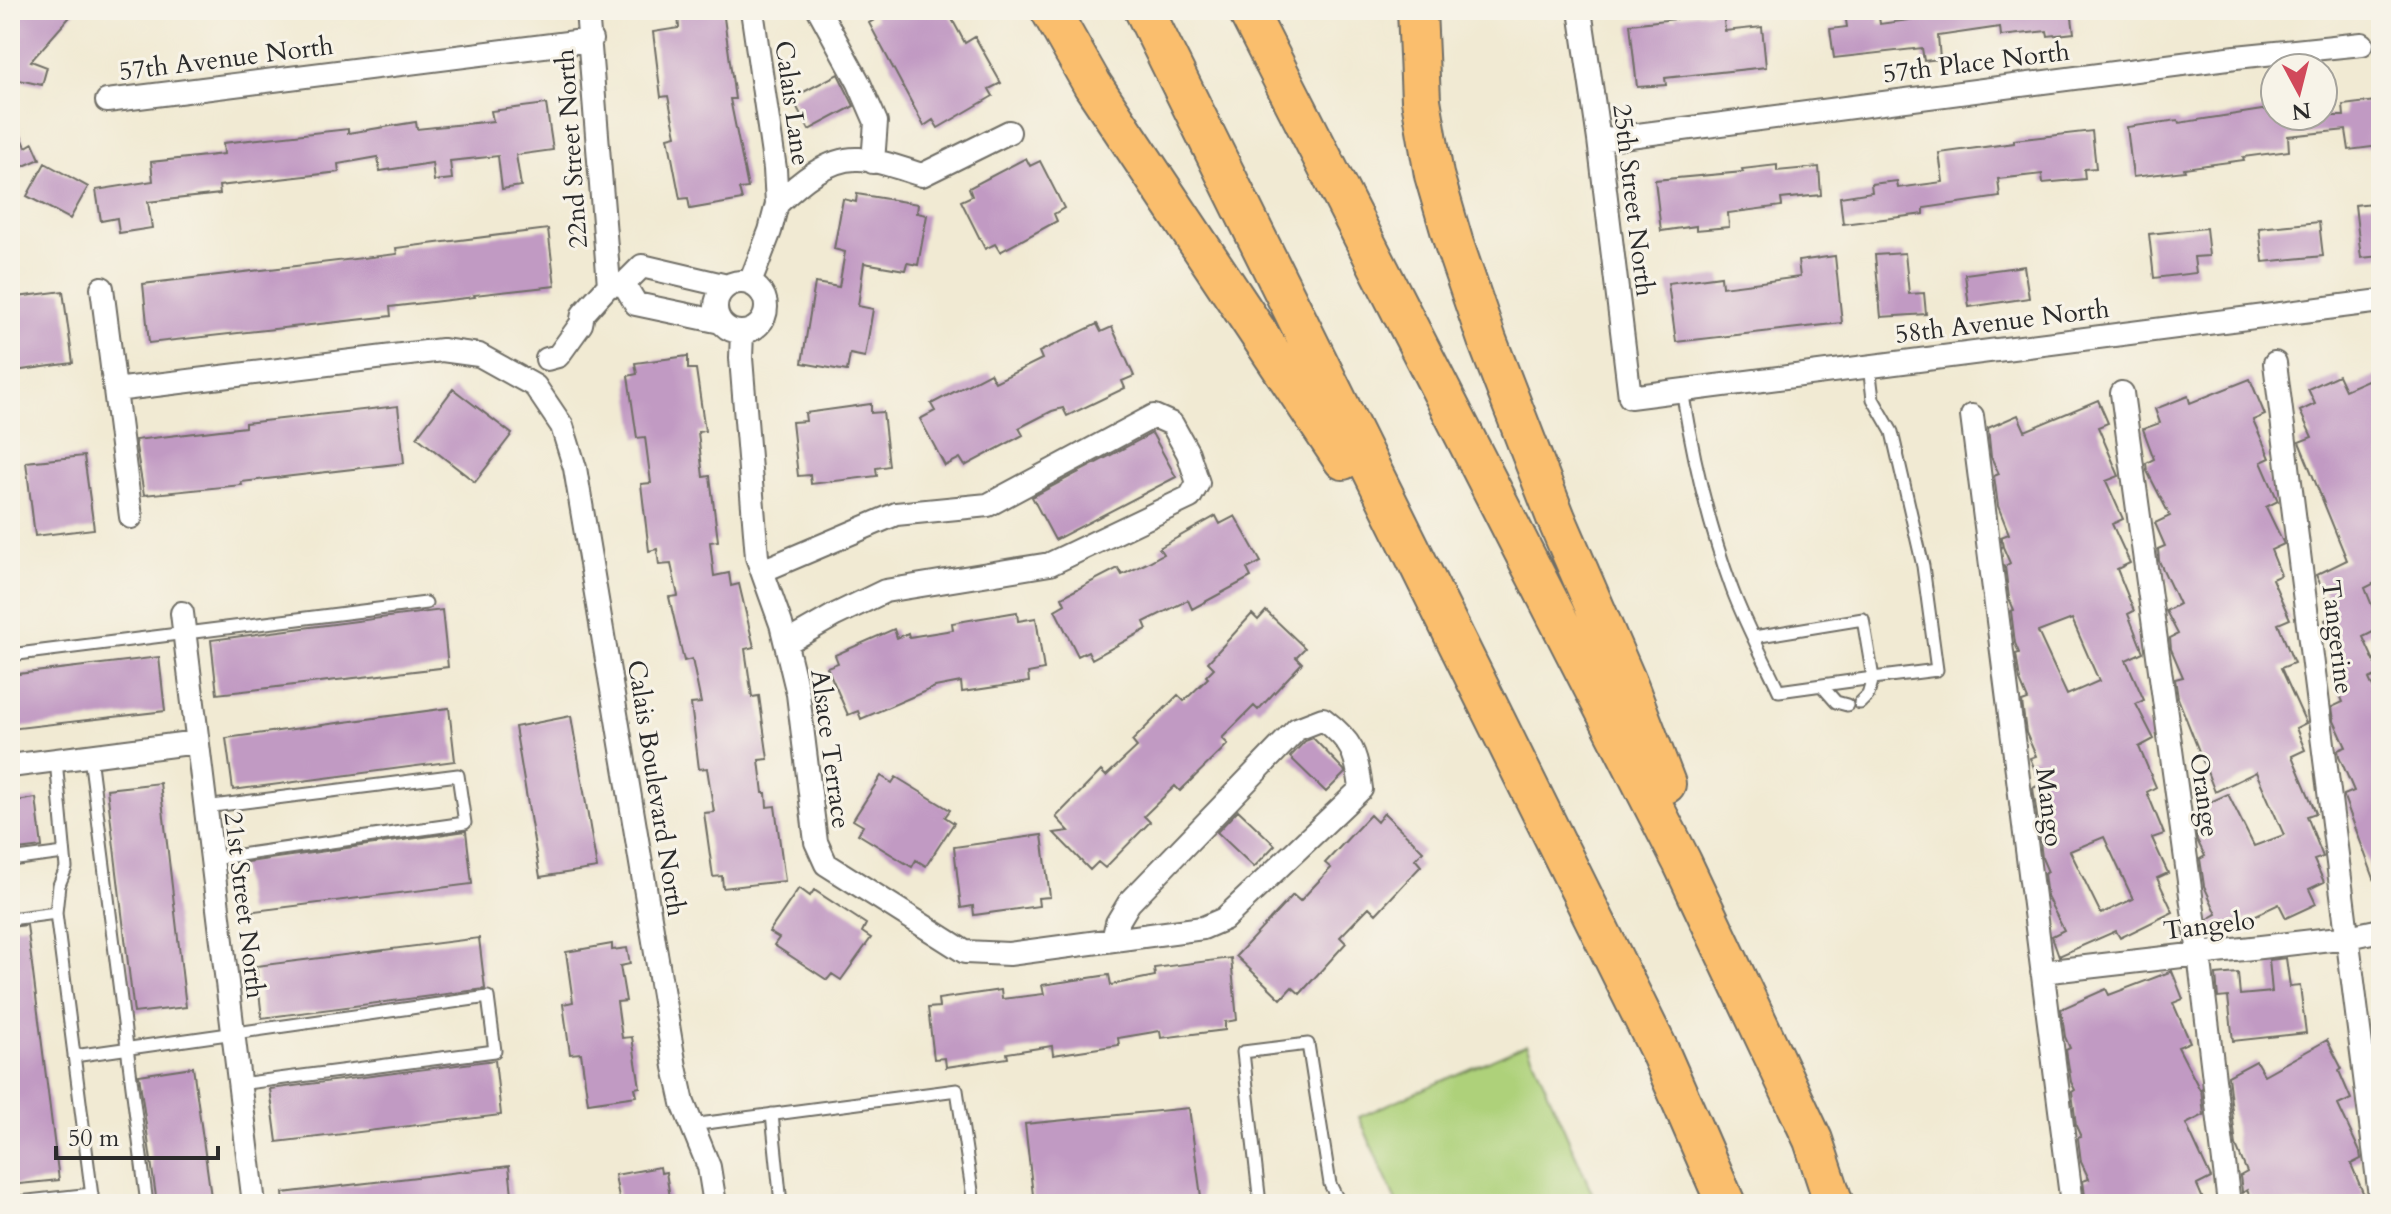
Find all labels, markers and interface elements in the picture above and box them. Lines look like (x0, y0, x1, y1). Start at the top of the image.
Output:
street label: 57th Avenue North (117, 28, 335, 89)
street label: 57th Place North (1881, 34, 2072, 91)
street label: Calais Lane (766, 38, 819, 168)
street label: 22nd Street North (547, 48, 596, 250)
north arrow (2259, 52, 2339, 132)
text: N (2290, 95, 2313, 127)
street label: 25th Street North (1604, 102, 1663, 298)
street label: 58th Avenue North (1893, 291, 2111, 352)
street label: Tangerine (2313, 578, 2362, 696)
street label: Calais Boulevard North (619, 657, 694, 919)
street label: Alsace Terrace (802, 667, 859, 831)
street label: Orange (2181, 751, 2228, 839)
street label: Mango (2027, 766, 2072, 848)
street label: 21st Street North (216, 809, 273, 1001)
street label: Tangelo (2161, 903, 2257, 948)
scale bar (56, 1110, 218, 1160)
text: 50 m (68, 1122, 120, 1155)

